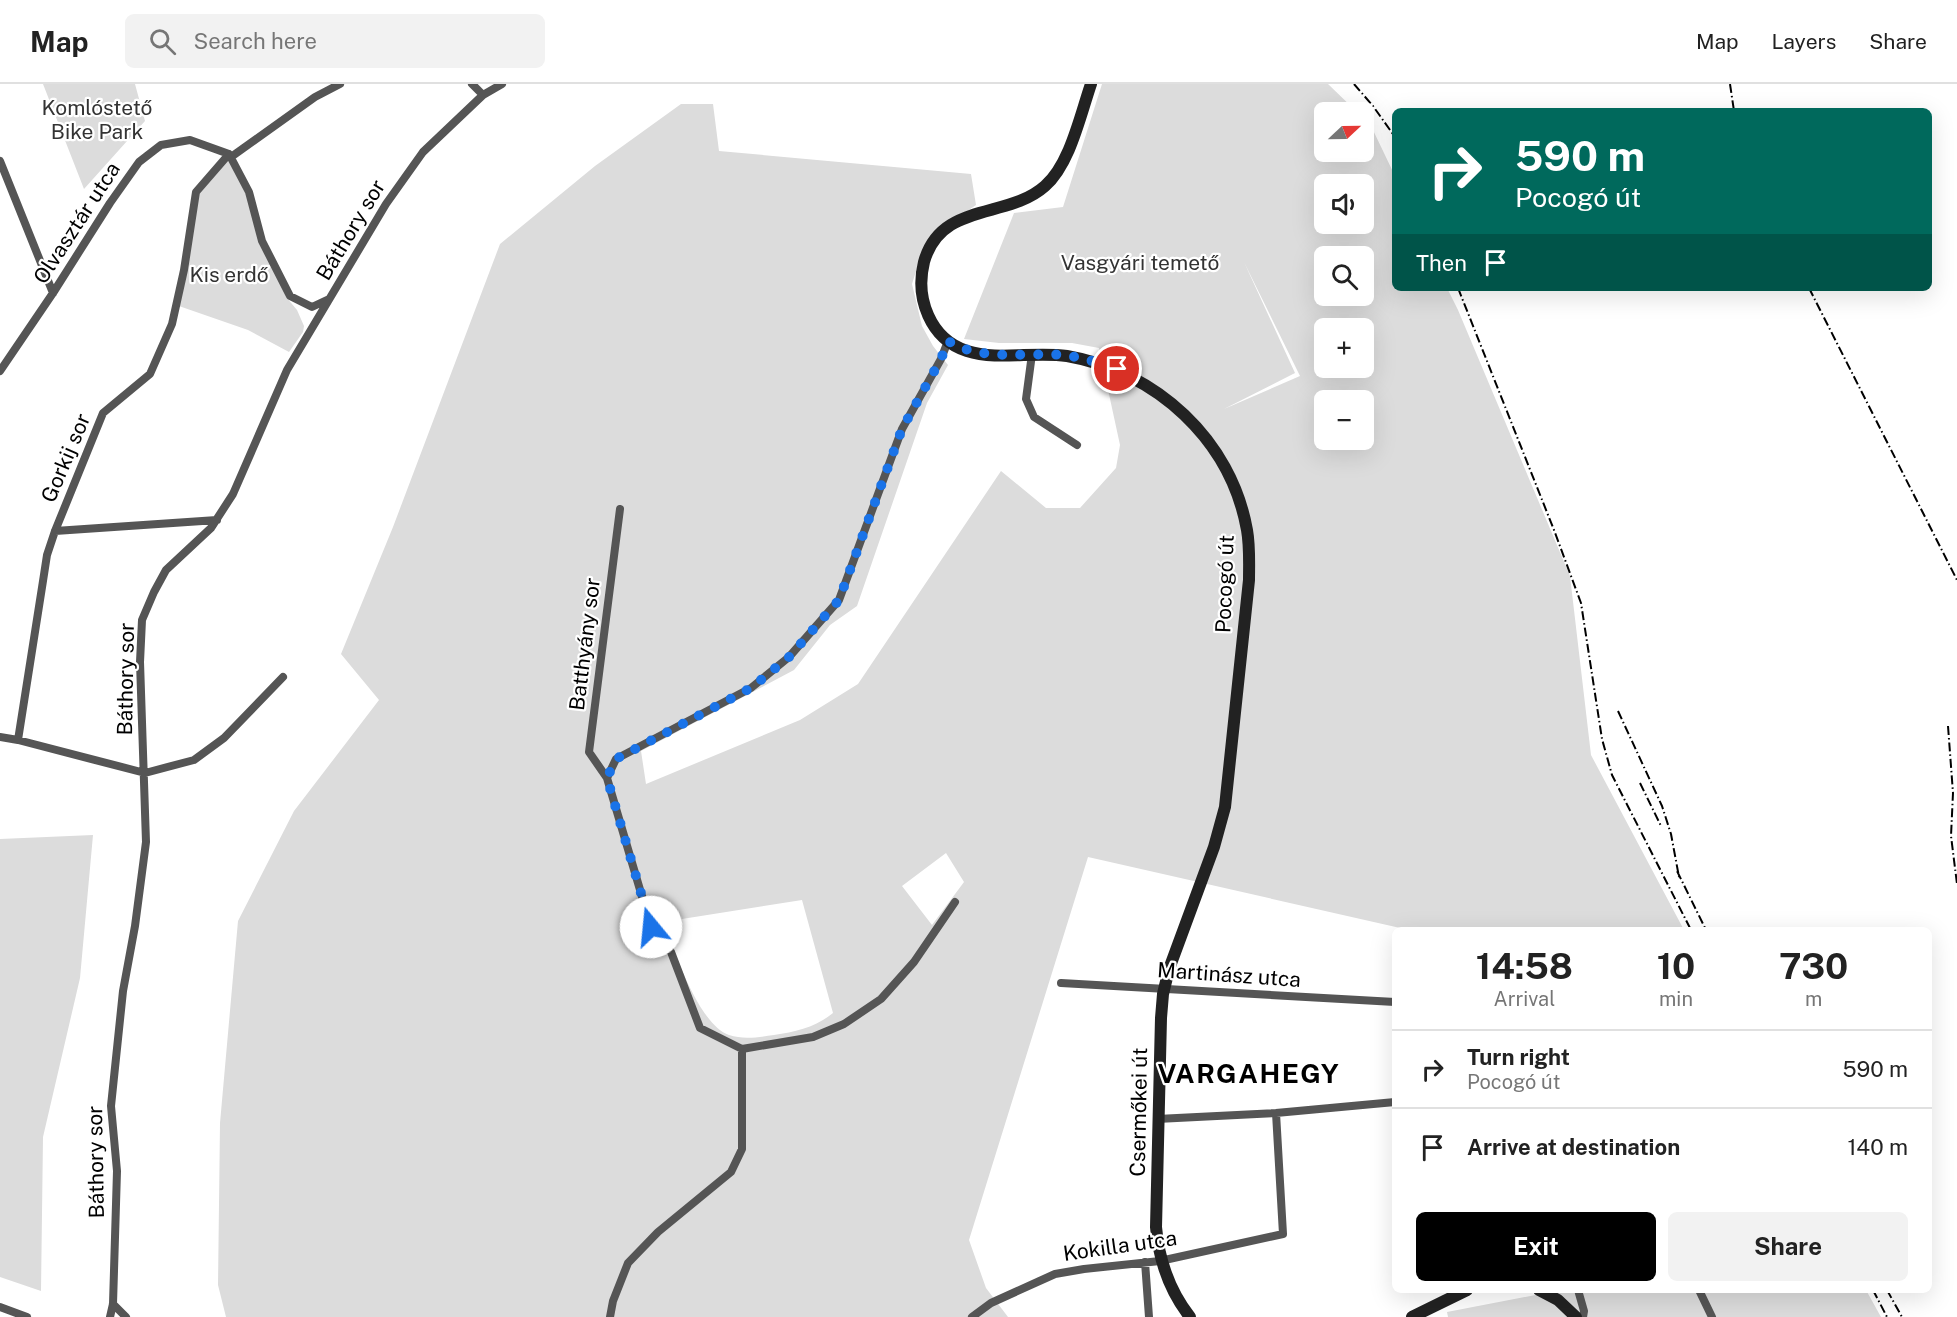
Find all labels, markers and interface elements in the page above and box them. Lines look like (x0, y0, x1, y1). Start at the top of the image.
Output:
search box (125, 14, 545, 68)
text: Map (30, 25, 89, 58)
icon: search (146, 25, 179, 58)
text: Search here (194, 28, 317, 54)
text: Map (1696, 29, 1739, 54)
text: Layers (1772, 29, 1836, 54)
text: Share (1869, 29, 1927, 54)
park label: Komlóstető Bike Park (42, 95, 153, 144)
north arrow (1314, 102, 1374, 162)
map controls (1314, 102, 1374, 450)
text: 590 m (1515, 131, 1645, 180)
icon: right (1416, 132, 1494, 210)
street label: Olvasztár utca (28, 157, 125, 288)
button: sound (1314, 174, 1374, 234)
street label: Báthory sor (311, 175, 390, 285)
text: Pocogó út (1515, 181, 1641, 213)
button: search (1314, 246, 1374, 306)
icon: arrive (1479, 246, 1512, 279)
park label: Vasgyári temető (1061, 250, 1219, 275)
text: Then (1416, 250, 1467, 276)
park label: Kis erdő (189, 262, 269, 287)
button: + (1314, 318, 1374, 378)
pin (1091, 343, 1142, 394)
icon: arrive (1100, 352, 1133, 385)
button: − (1314, 390, 1374, 450)
street label: Gorkij sor (36, 410, 95, 506)
street label: Pocogó út (1210, 535, 1239, 633)
street label: Batthyány sor (564, 576, 605, 712)
street label: Báthory sor (112, 622, 139, 736)
position arrow (619, 895, 683, 959)
text: 14:58 (1476, 945, 1573, 987)
text: 10 (1657, 945, 1695, 987)
text: 730 (1779, 945, 1848, 987)
street label: Martinász utca (1156, 957, 1302, 992)
text: Arrival (1493, 987, 1555, 1011)
text: min (1659, 987, 1693, 1011)
text: m (1805, 987, 1822, 1011)
text: Turn right (1467, 1044, 1570, 1070)
street label: Csermőkei út (1125, 1047, 1152, 1177)
icon: right (1416, 1053, 1449, 1086)
text: 590 m (1842, 1056, 1908, 1082)
district label: VARGAHEGY (1158, 1057, 1340, 1089)
text: Pocogó út (1467, 1070, 1560, 1094)
street label: Báthory sor (82, 1105, 109, 1219)
icon: arrive (1416, 1131, 1449, 1164)
text: Arrive at destination (1467, 1134, 1680, 1160)
text: 140 m (1847, 1134, 1908, 1160)
button: Exit (1416, 1212, 1656, 1281)
button: Share (1668, 1212, 1908, 1281)
street label: Kokilla utca (1061, 1225, 1178, 1266)

